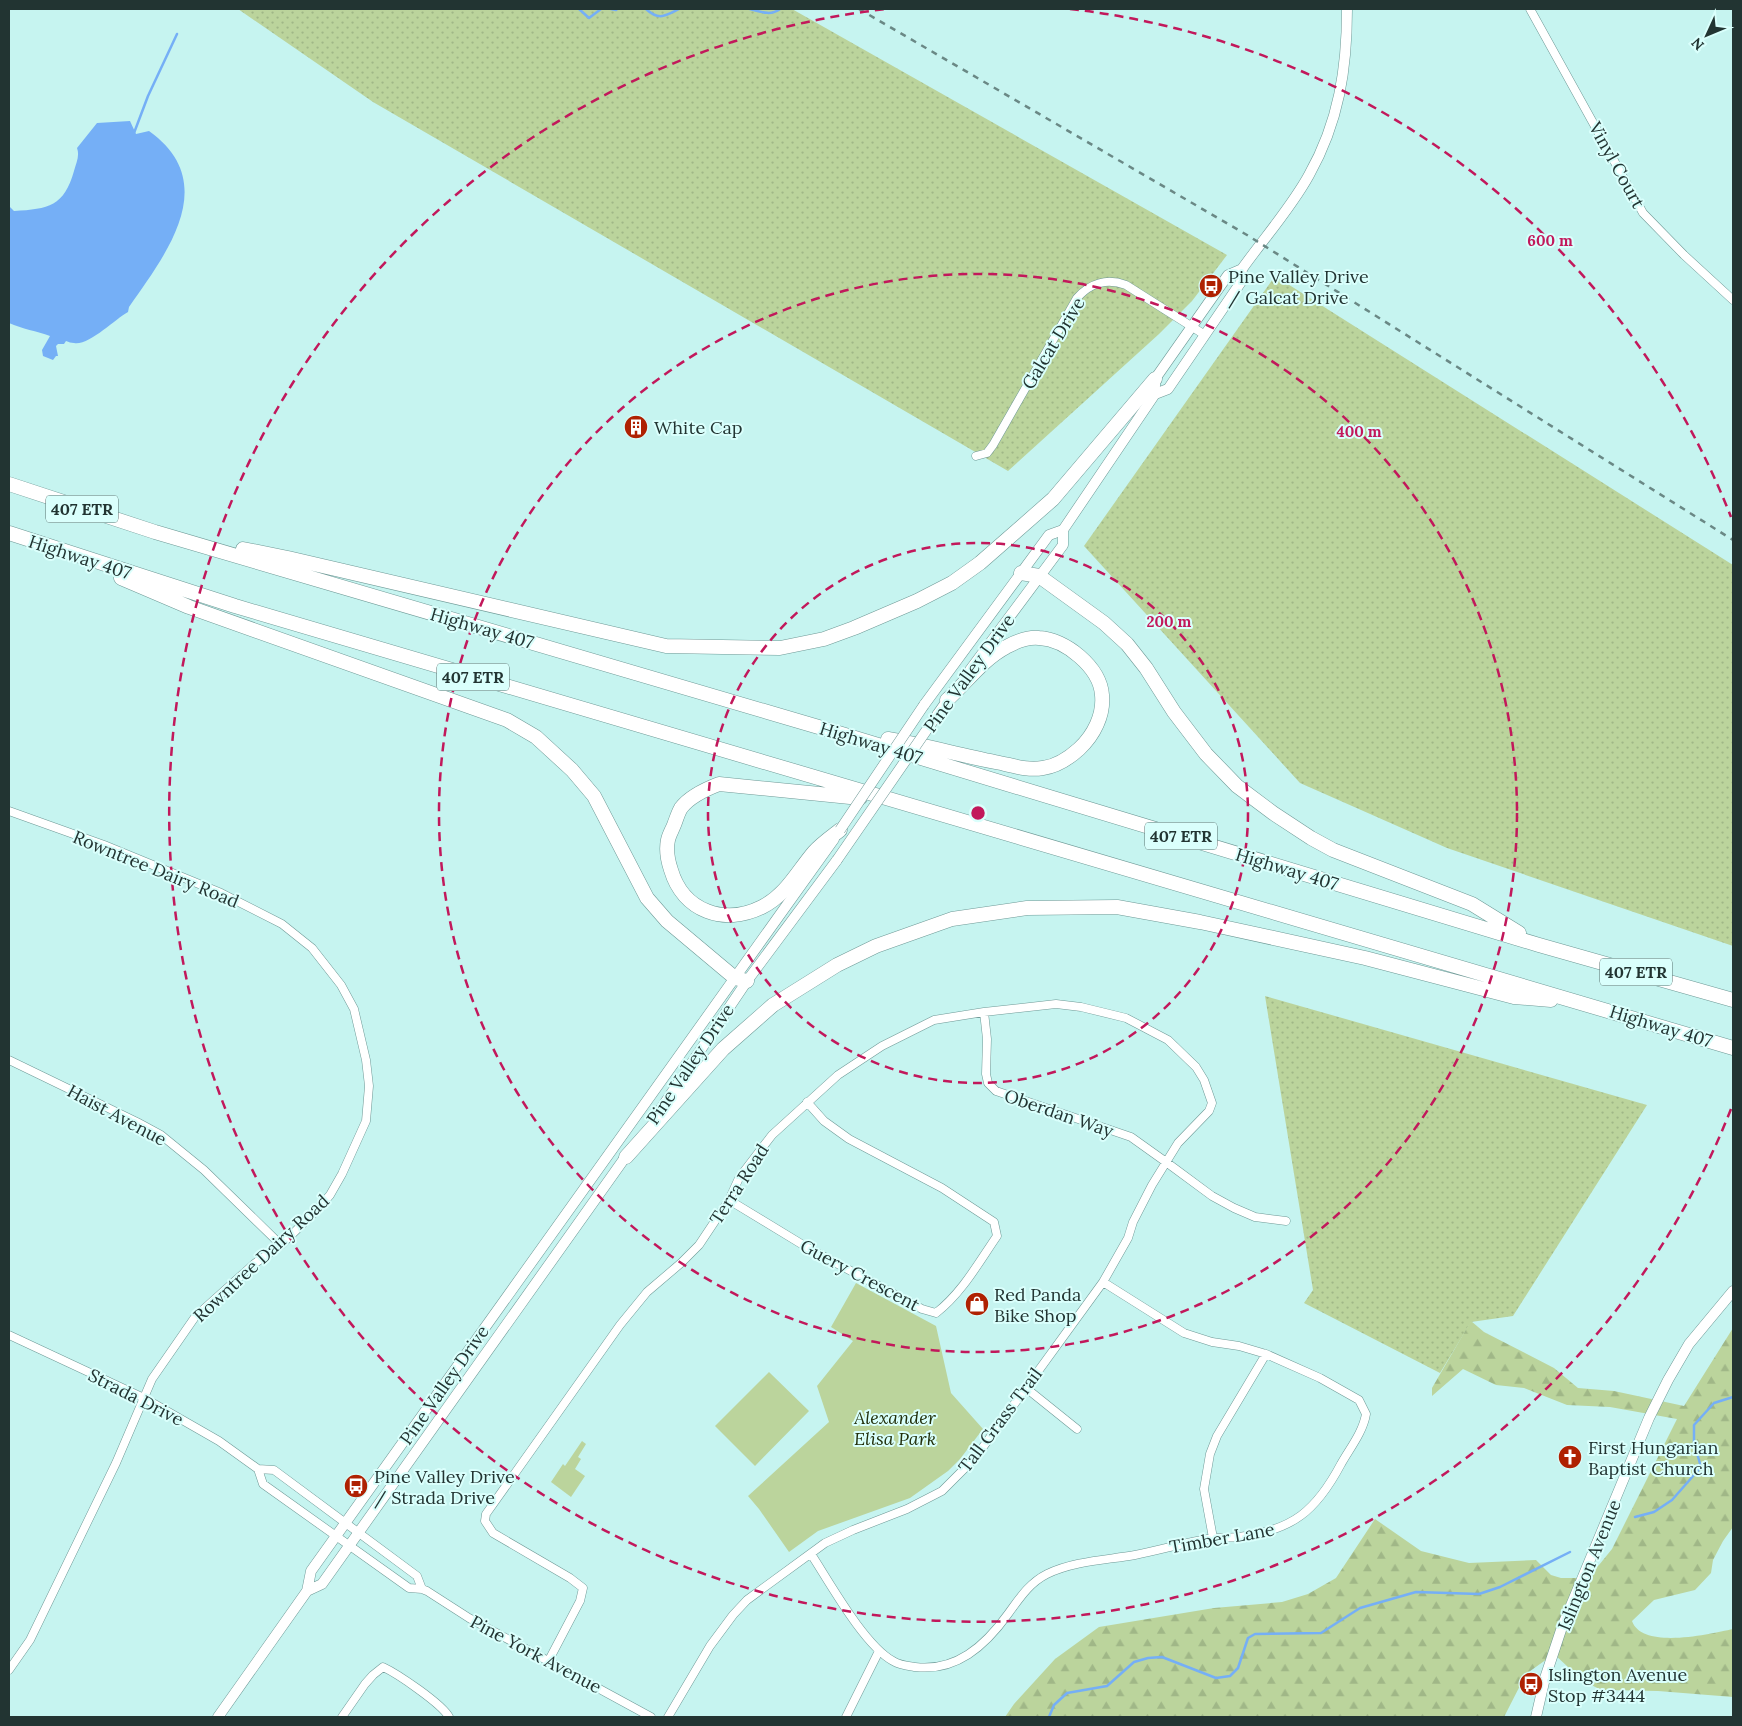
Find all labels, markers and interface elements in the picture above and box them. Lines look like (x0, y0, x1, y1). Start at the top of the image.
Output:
north arrow (1682, 10, 1732, 60)
text: N (1687, 34, 1708, 54)
street label: Vinyl Court (1583, 117, 1650, 212)
text: 600 m (1527, 231, 1573, 250)
place label: Pine Valley Drive / Galcat Drive (1228, 265, 1369, 309)
bus stop icon: Pine Valley Drive / Galcat Drive (1198, 273, 1224, 299)
street label: Galcat Drive (1017, 293, 1090, 393)
building icon: White Cap (623, 414, 649, 440)
place label: White Cap (654, 416, 743, 439)
text: 400 m (1336, 422, 1382, 441)
road number: 407 ETR (46, 496, 118, 522)
street label: Highway 407 (26, 530, 134, 584)
street label: Highway 407 (428, 602, 536, 654)
street label: Pine Valley Drive (918, 609, 1020, 737)
text: 200 m (1147, 612, 1192, 631)
road number: 407 ETR (437, 664, 509, 690)
street label: Highway 407 (817, 716, 925, 770)
centre of rings (969, 804, 987, 822)
road number: 407 ETR (1145, 822, 1217, 849)
street label: Rowntree Dairy Road (70, 825, 243, 913)
street label: Highway 407 (1233, 842, 1341, 896)
road number: 407 ETR (1600, 959, 1672, 986)
street label: Pine Valley Drive (641, 999, 739, 1129)
street label: Highway 407 (1607, 999, 1715, 1053)
street label: Haist Avenue (63, 1079, 171, 1151)
street label: Oberdan Way (1001, 1084, 1117, 1143)
street label: Terra Road (704, 1139, 774, 1229)
street label: Rowntree Dairy Road (188, 1189, 334, 1327)
street label: Guery Crescent (796, 1234, 924, 1316)
place label: Red Panda Bike Shop (994, 1283, 1081, 1327)
shop icon: Red Panda Bike Shop (964, 1291, 990, 1317)
street label: Pine Valley Drive (394, 1321, 494, 1449)
street label: Strada Drive (85, 1363, 188, 1431)
street label: Tall Grass Trail (953, 1363, 1047, 1477)
park label: Alexander Elisa Park (853, 1406, 937, 1450)
place label: First Hungarian Baptist Church (1588, 1436, 1718, 1480)
church icon: First Hungarian Baptist Church (1557, 1444, 1583, 1470)
place label: Pine Valley Drive / Strada Drive (374, 1465, 515, 1509)
bus stop icon: Pine Valley Drive / Strada Drive (343, 1473, 369, 1499)
street label: Islington Avenue (1552, 1496, 1626, 1634)
street label: Timber Lane (1168, 1517, 1277, 1559)
street label: Pine York Avenue (466, 1610, 606, 1698)
place label: Islington Avenue Stop #3444 (1548, 1663, 1688, 1707)
bus stop icon: Islington Avenue Stop #3444 (1518, 1671, 1544, 1697)

